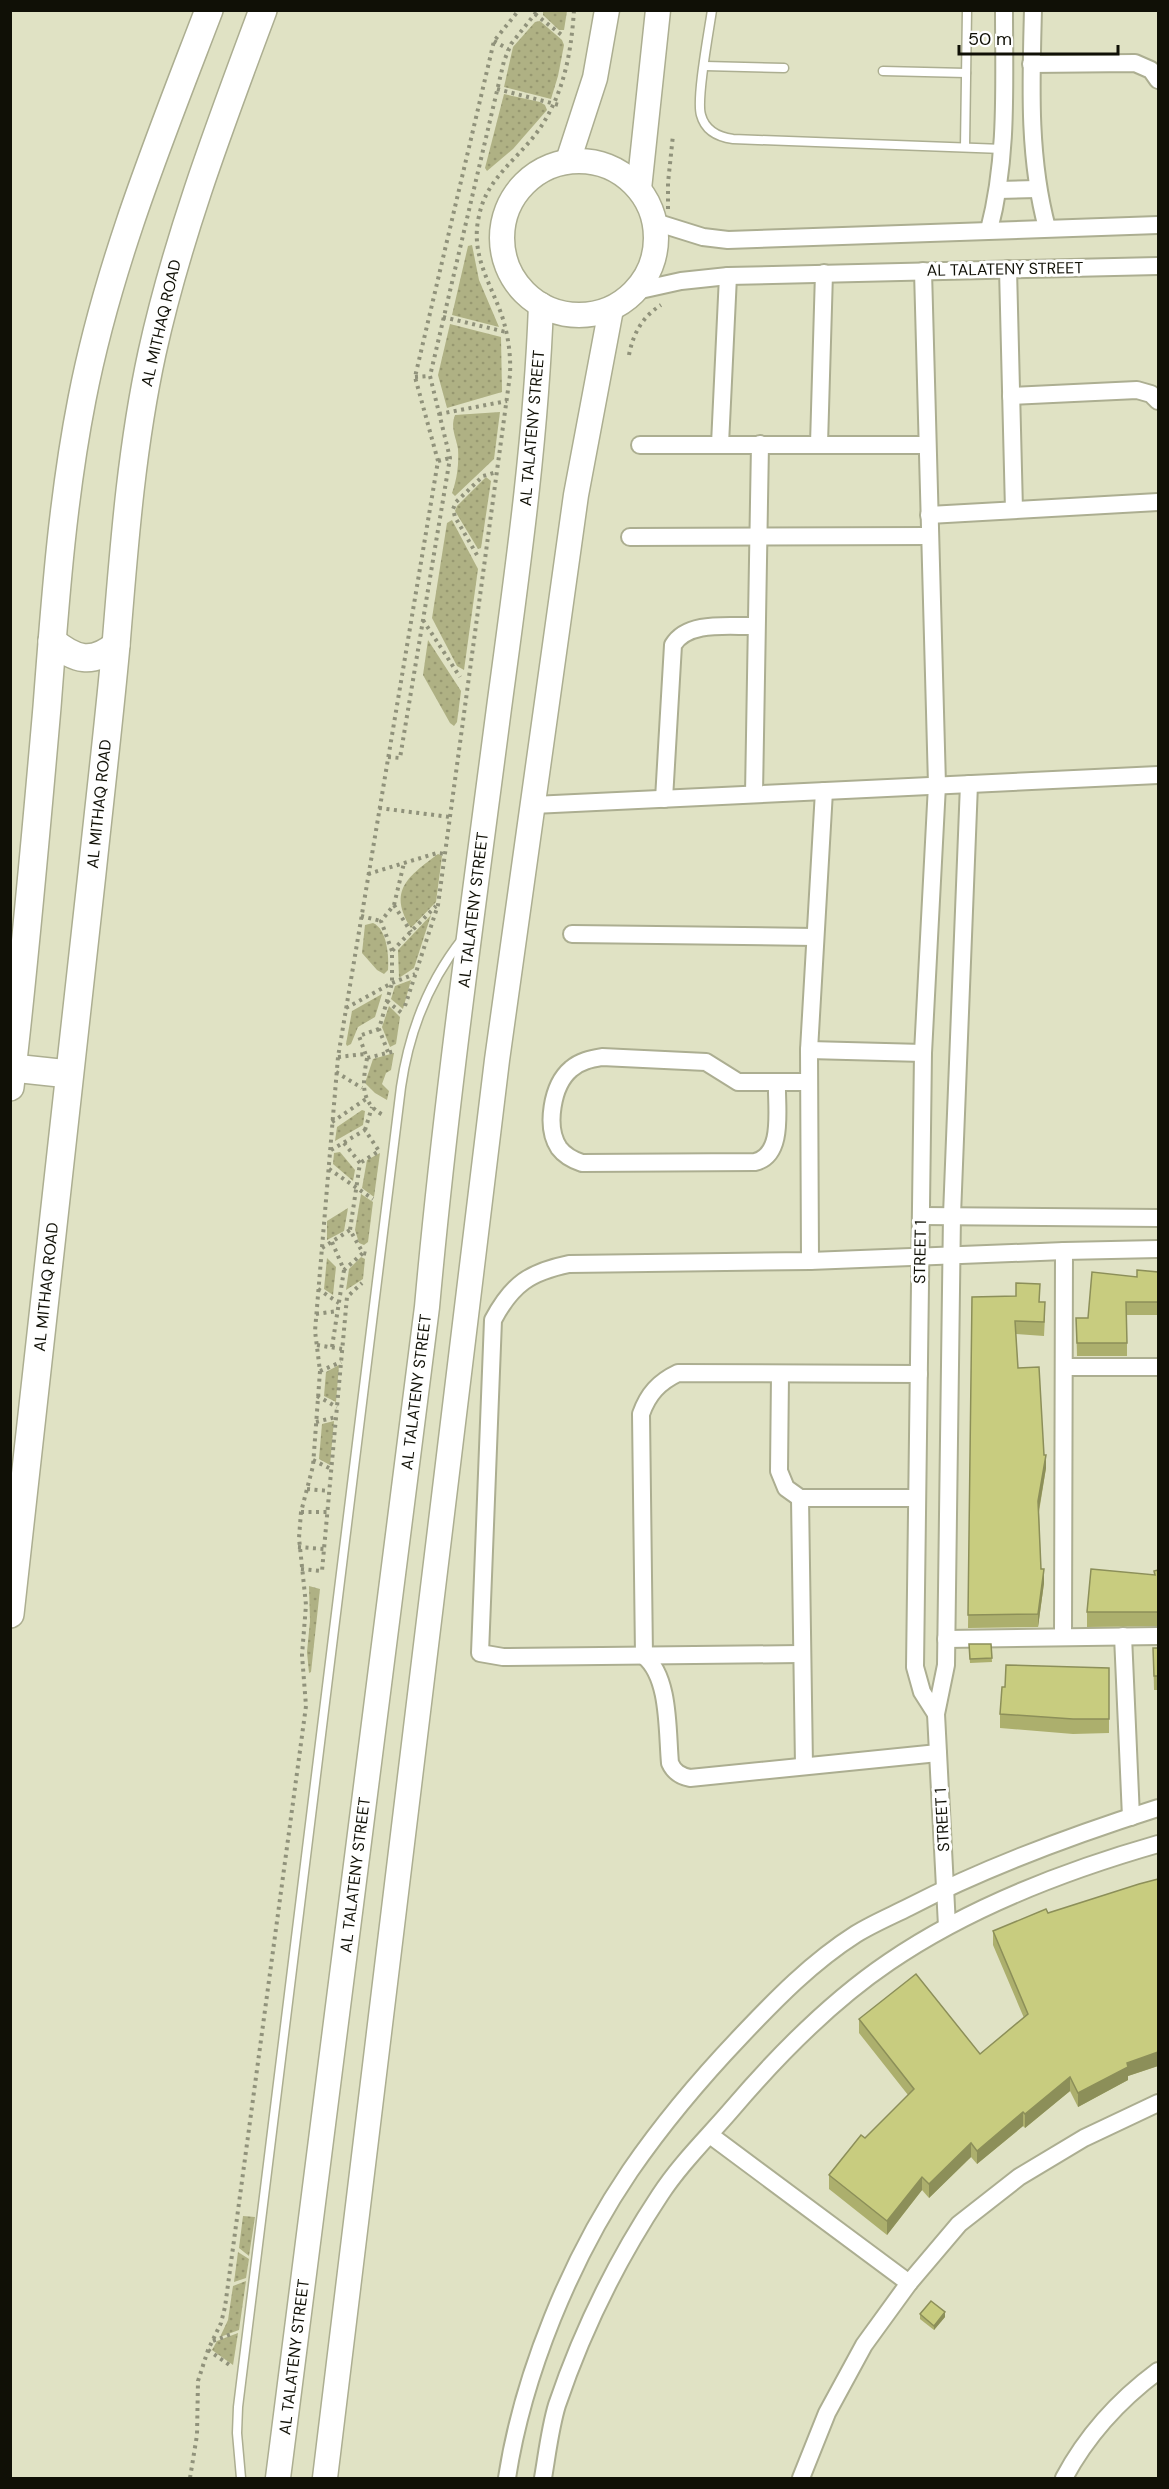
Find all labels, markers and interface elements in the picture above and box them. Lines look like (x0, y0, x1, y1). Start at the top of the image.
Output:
scale bar (959, 18, 1118, 56)
text: 50 m (968, 27, 1012, 51)
street label: AL MITHAQ ROAD (136, 257, 186, 389)
street label: AL TALATENY STREET (927, 257, 1083, 281)
street label: AL TALATENY STREET (515, 349, 549, 507)
street label: AL MITHAQ ROAD (82, 738, 116, 870)
street label: AL TALATENY STREET (453, 831, 493, 989)
street label: STREET 1 (909, 1220, 931, 1284)
street label: AL MITHAQ ROAD (29, 1221, 63, 1353)
street label: AL TALATENY STREET (396, 1313, 436, 1471)
street label: STREET 1 (930, 1788, 954, 1852)
street label: AL TALATENY STREET (335, 1796, 375, 1954)
street label: AL TALATENY STREET (274, 2278, 314, 2436)

